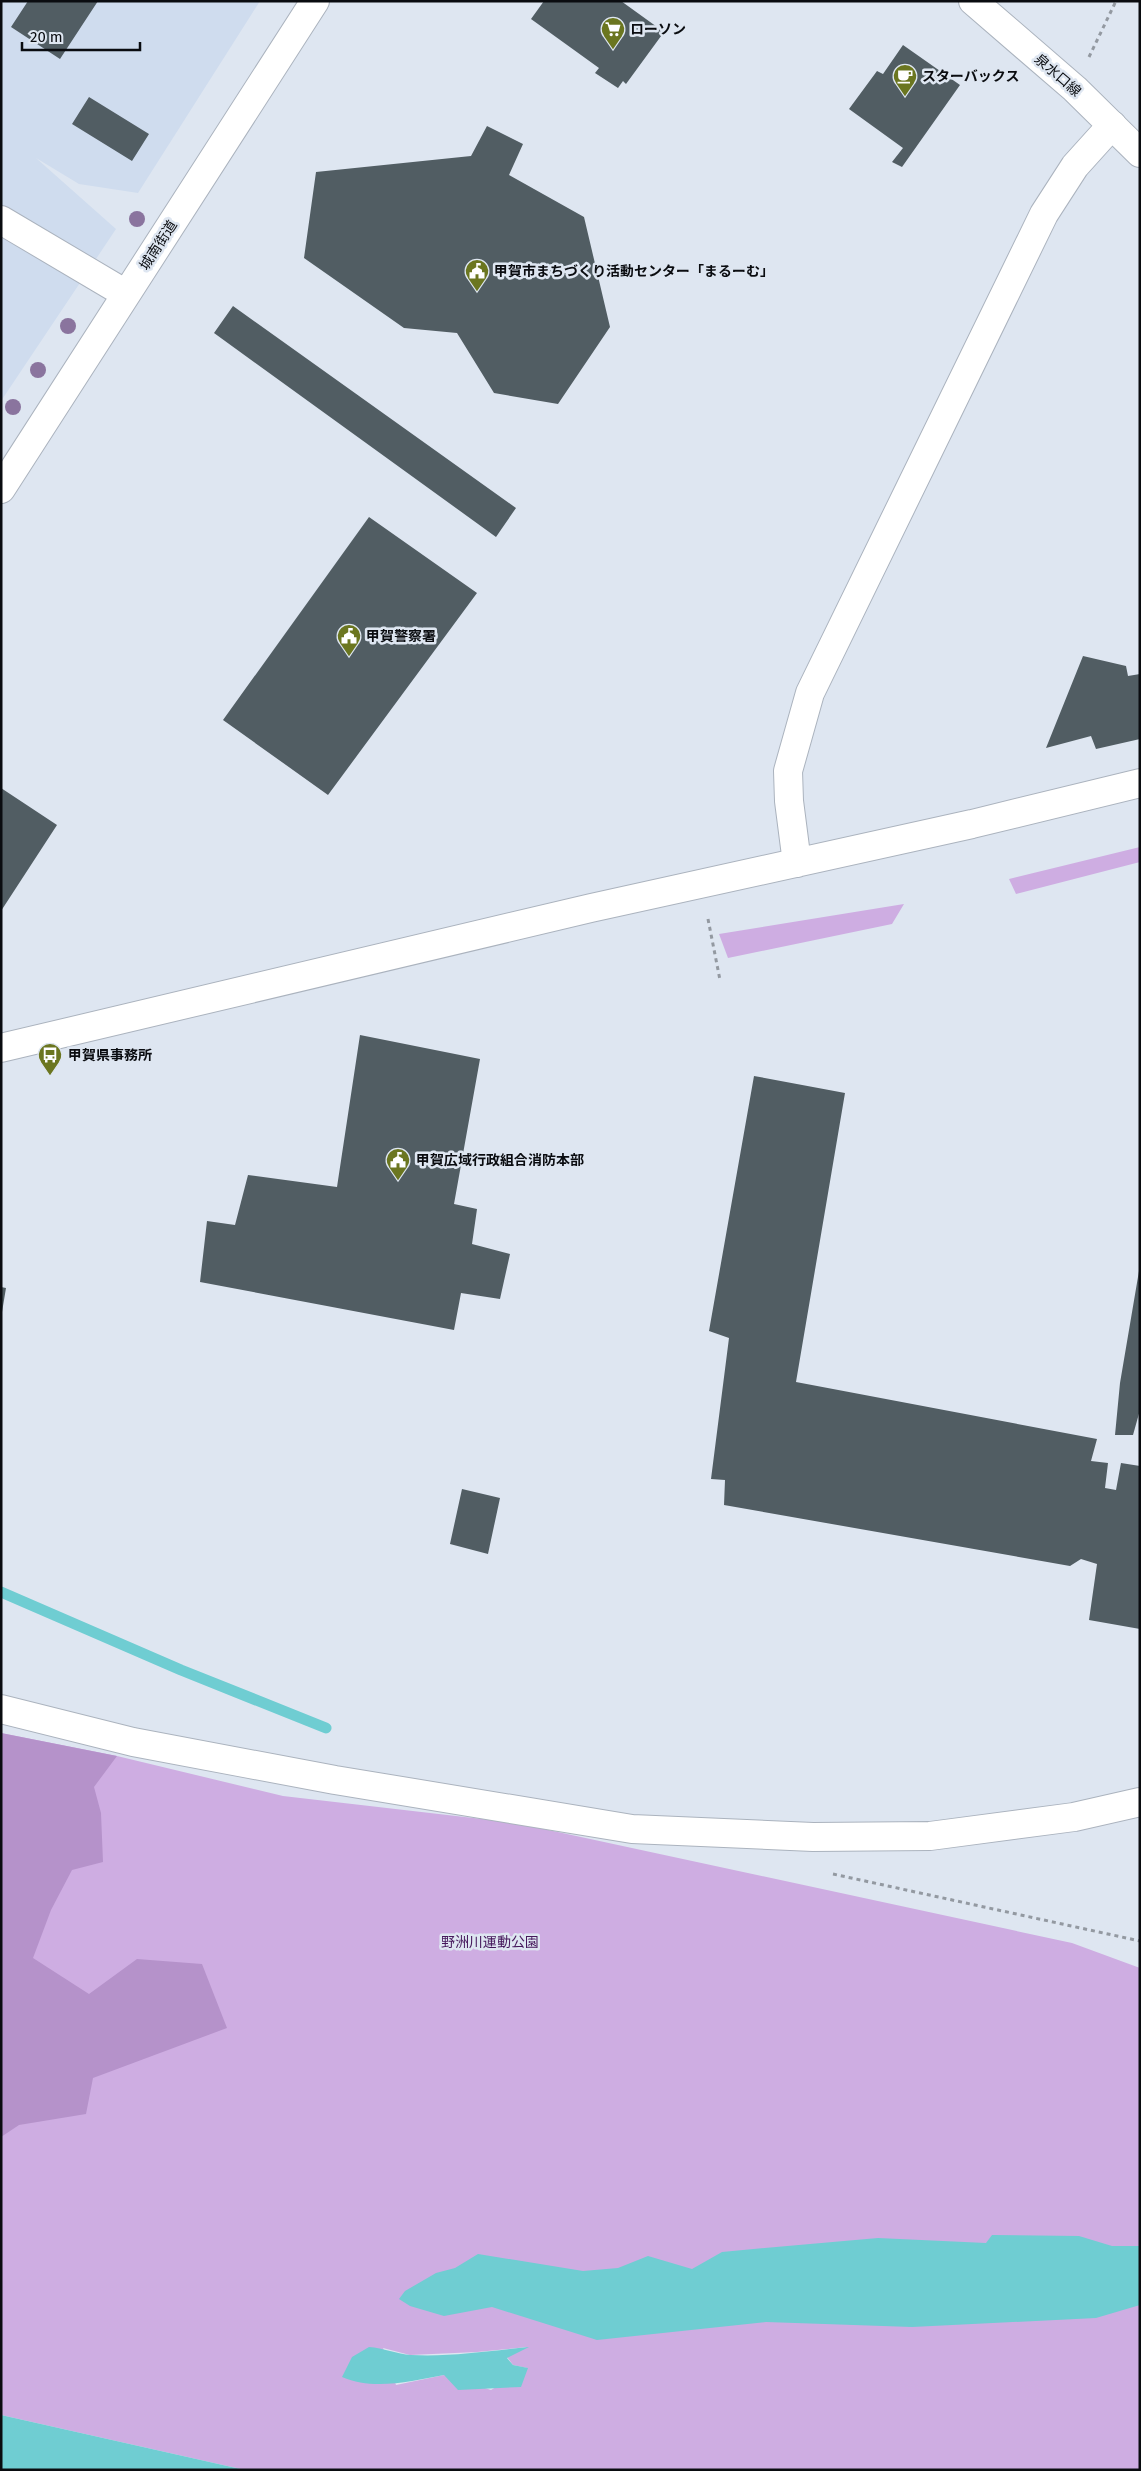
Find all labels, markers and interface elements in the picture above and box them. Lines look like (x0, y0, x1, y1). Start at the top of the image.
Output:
supermarket icon: ローソン (600, 16, 626, 50)
scale bar (22, 20, 140, 52)
place label: ローソン (630, 21, 686, 38)
text: 20 m (30, 28, 63, 46)
street label: 泉水口線 (1031, 51, 1084, 100)
cafe icon: スターバックス (892, 63, 918, 97)
place label: スターバックス (922, 68, 1019, 85)
street label: 城南街道 (136, 217, 181, 273)
public building icon: 甲賀市まちづくり活動センター「まるーむ」 (464, 258, 490, 292)
place label: 甲賀市まちづくり活動センター「まるーむ」 (494, 263, 774, 280)
public building icon: 甲賀警察署 (336, 623, 362, 657)
place label: 甲賀警察署 (366, 628, 436, 645)
bus stop icon: 甲賀県事務所 (37, 1042, 63, 1076)
place label: 甲賀県事務所 (68, 1047, 152, 1064)
public building icon: 甲賀広域行政組合消防本部 (385, 1147, 411, 1181)
place label: 甲賀広域行政組合消防本部 (416, 1152, 584, 1169)
park label: 野洲川運動公園 (441, 1934, 539, 1951)

